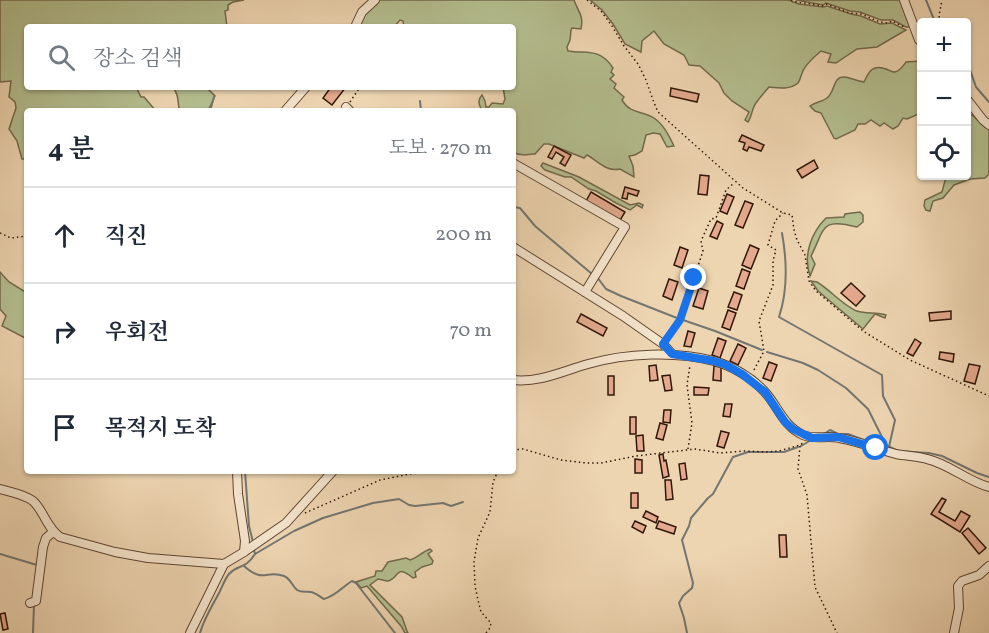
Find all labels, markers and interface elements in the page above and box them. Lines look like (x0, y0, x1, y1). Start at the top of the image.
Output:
map controls (917, 18, 971, 180)
button: + (917, 18, 971, 72)
search box (24, 24, 516, 90)
icon: search (45, 41, 78, 74)
text: 장소 검색 (93, 44, 182, 75)
button: − (917, 72, 971, 126)
button: locate (917, 126, 971, 180)
text: 4 분 (48, 132, 94, 168)
text: 도보 · 270 m (389, 135, 492, 163)
icon: ahead (48, 219, 81, 252)
text: 200 m (435, 221, 492, 249)
text: 직진 (105, 222, 148, 253)
route end (680, 264, 706, 290)
icon: right (48, 315, 81, 348)
text: 70 m (449, 317, 492, 345)
text: 우회전 (105, 318, 169, 349)
icon: arrive (48, 411, 81, 444)
text: 목적지 도착 (105, 414, 216, 445)
route start (862, 434, 888, 460)

